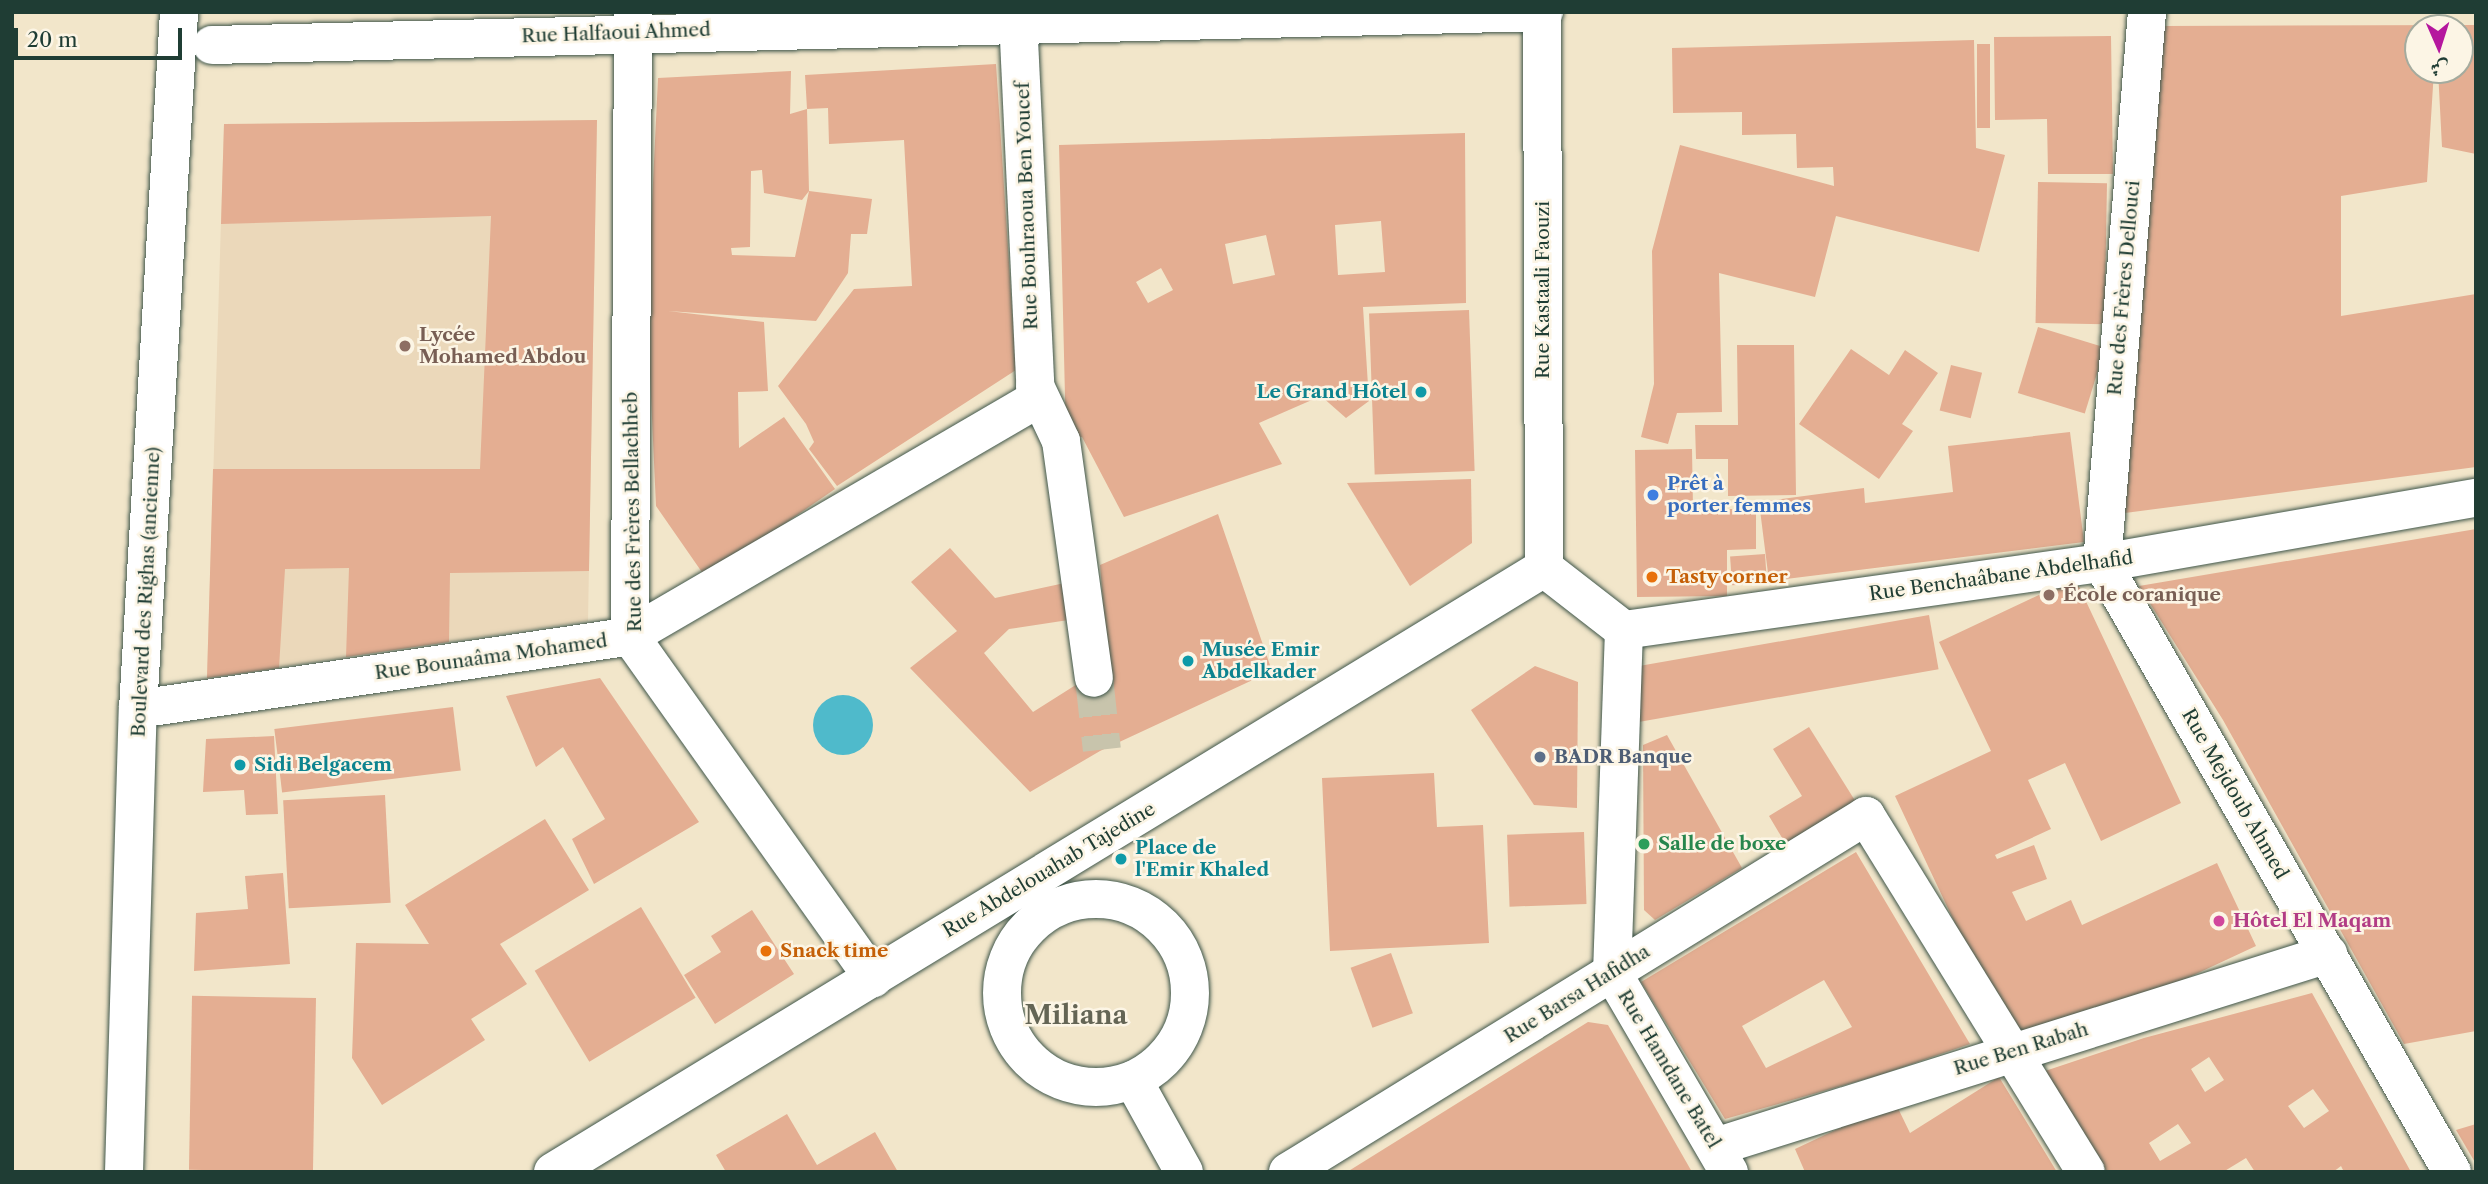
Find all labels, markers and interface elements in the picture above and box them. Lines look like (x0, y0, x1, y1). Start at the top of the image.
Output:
scale bar (18, 14, 186, 58)
north arrow (2404, 14, 2474, 84)
street label: Rue Halfaoui Ahmed (521, 18, 711, 48)
text: 20 m (27, 27, 78, 52)
text: ش (2430, 56, 2450, 80)
street label: Rue Bouhraoua Ben Youcef (1011, 81, 1043, 331)
street label: Rue des Frères Dellouci (2103, 180, 2145, 396)
street label: Rue Kastaali Faouzi (1532, 201, 1554, 379)
place label: Lycée Mohamed Abdou (419, 324, 587, 368)
marker: Lycée Mohamed Abdou (397, 338, 413, 354)
place label: Le Grand Hôtel (1256, 381, 1407, 403)
marker: Le Grand Hôtel (1413, 384, 1429, 400)
street label: Rue des Frères Bellachheb (620, 392, 646, 632)
street label: Boulevard des Righas (ancienne) (127, 446, 165, 738)
place label: Prêt à porter femmes (1667, 473, 1811, 517)
marker: Prêt à porter femmes (1645, 487, 1661, 503)
street label: Rue Benchaâbane Abdelhafid (1867, 546, 2135, 606)
place label: Tasty corner (1666, 566, 1788, 588)
marker: Tasty corner (1644, 569, 1660, 585)
place label: École coranique (2063, 584, 2221, 606)
marker: École coranique (2041, 587, 2057, 603)
street label: Rue Bounaâma Mohamed (373, 629, 609, 685)
place label: Musée Emir Abdelkader (1202, 639, 1319, 683)
marker: Musée Emir Abdelkader (1180, 653, 1196, 669)
street label: Rue Mejdoub Ahmed (2177, 705, 2293, 883)
place label: BADR Banque (1554, 746, 1693, 768)
marker: BADR Banque (1532, 749, 1548, 765)
place label: Sidi Belgacem (254, 754, 392, 776)
marker: Sidi Belgacem (232, 757, 248, 773)
street label: Rue Abdelouahab Tajedine (938, 797, 1160, 943)
place label: Salle de boxe (1658, 833, 1786, 855)
marker: Salle de boxe (1636, 836, 1652, 852)
place label: Place de l'Emir Khaled (1135, 837, 1269, 881)
marker: Place de l'Emir Khaled (1113, 851, 1129, 867)
place label: Hôtel El Maqam (2233, 910, 2391, 932)
marker: Hôtel El Maqam (2211, 913, 2227, 929)
place label: Snack time (780, 940, 889, 962)
street label: Rue Barsa Hafidha (1500, 940, 1654, 1048)
marker: Snack time (758, 943, 774, 959)
street label: Rue Hamdane Batel (1613, 986, 1725, 1152)
district label: Miliana (1024, 1000, 1128, 1032)
street label: Rue Ben Rabah (1951, 1018, 2091, 1080)

